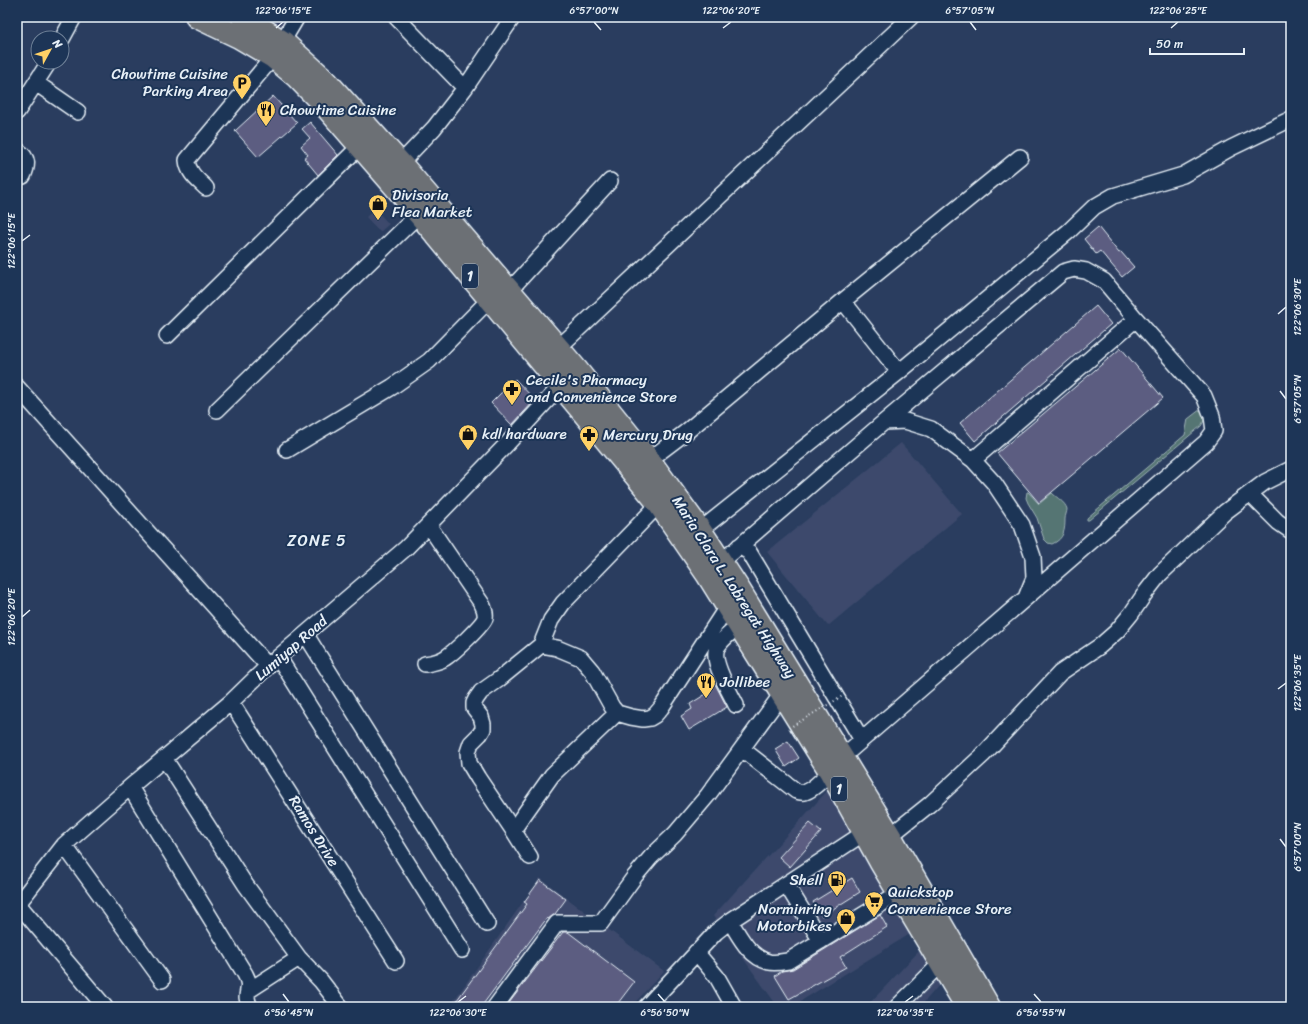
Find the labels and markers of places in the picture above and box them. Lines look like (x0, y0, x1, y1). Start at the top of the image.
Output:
place label: Chowtime Cuisine Parking Area (112, 61, 228, 104)
parking icon: Chowtime Cuisine Parking Area (231, 72, 253, 100)
place label: Chowtime Cuisine (280, 97, 397, 123)
restaurant icon: Chowtime Cuisine (255, 99, 277, 127)
place label: Divisoria Flea Market (392, 182, 473, 225)
shop icon: Divisoria Flea Market (367, 193, 389, 221)
place label: Cecile's Pharmacy and Convenience Store (526, 367, 677, 410)
pharmacy icon: Cecile's Pharmacy and Convenience Store (501, 378, 523, 406)
place label: kdl hardware (482, 421, 567, 447)
place label: Mercury Drug (603, 422, 693, 448)
shop icon: kdl hardware (457, 423, 479, 451)
pharmacy icon: Mercury Drug (578, 424, 600, 452)
place label: Jollibee (719, 669, 771, 695)
restaurant icon: Jollibee (695, 671, 717, 699)
place label: Shell (789, 867, 824, 893)
fuel station icon: Shell (826, 869, 848, 897)
place label: Quickstop Convenience Store (888, 879, 1012, 922)
supermarket icon: Quickstop Convenience Store (863, 890, 885, 918)
place label: Norminring Motorbikes (757, 896, 832, 939)
shop icon: Norminring Motorbikes (835, 907, 857, 935)

